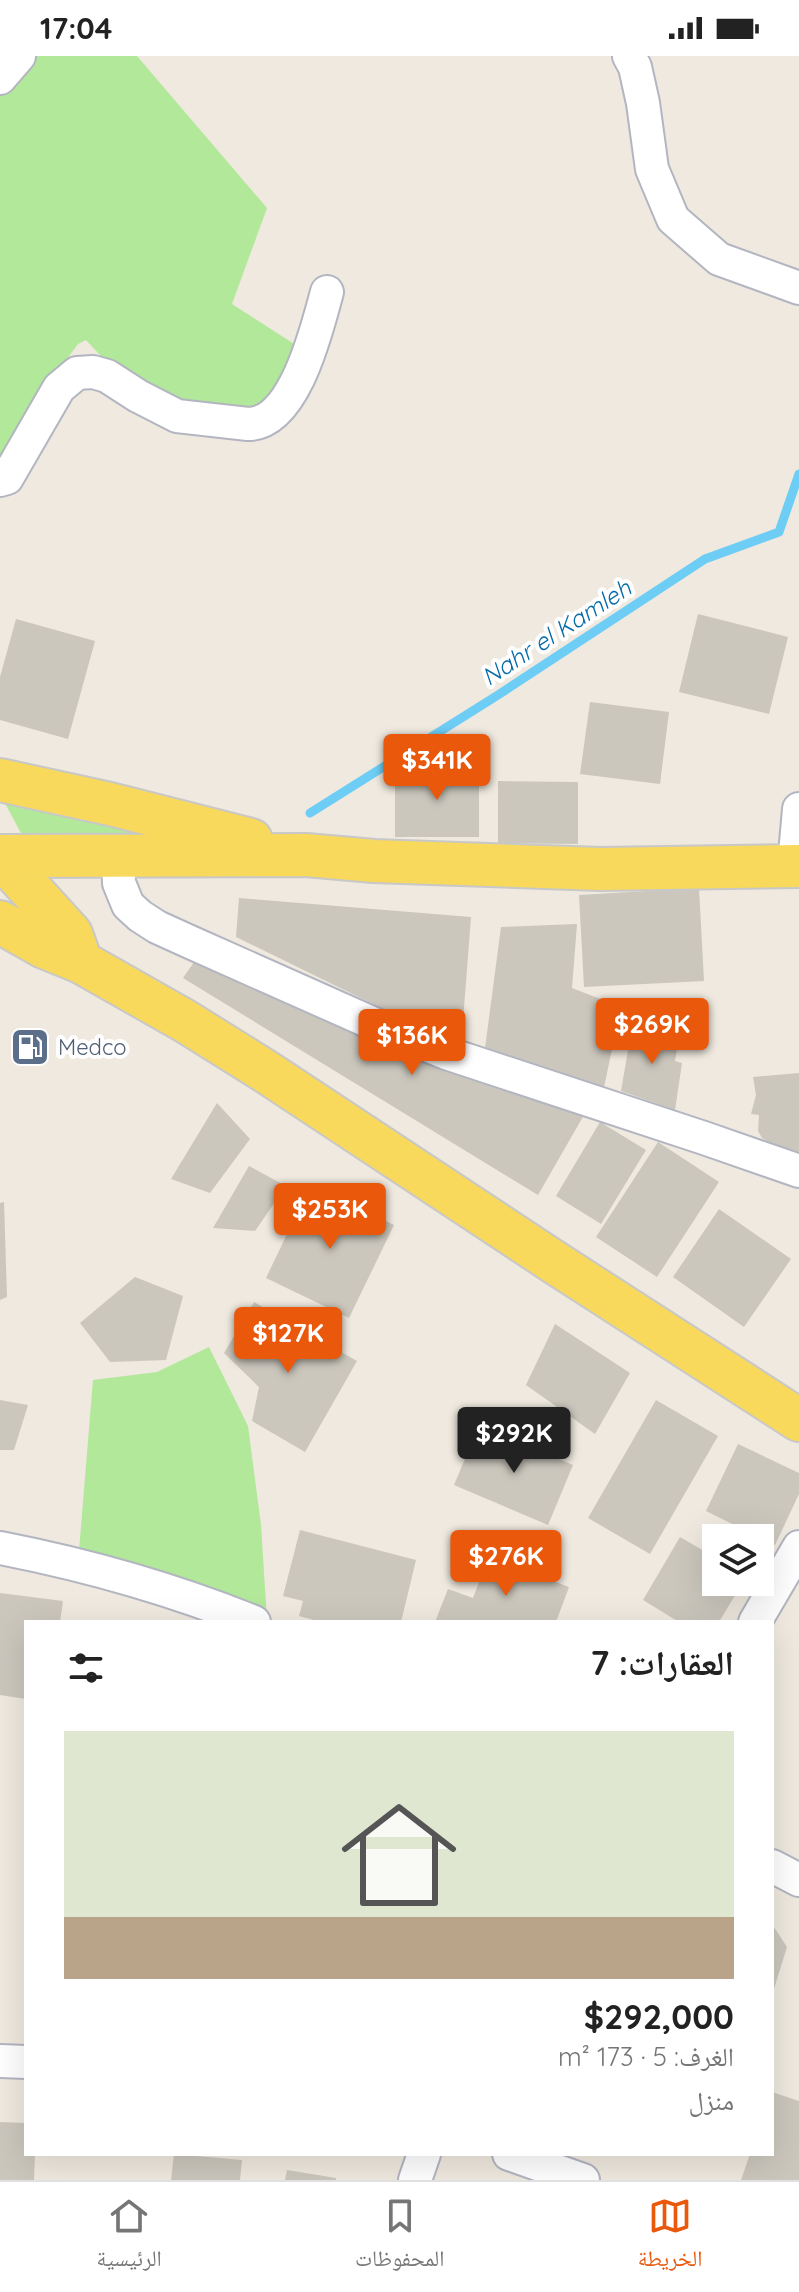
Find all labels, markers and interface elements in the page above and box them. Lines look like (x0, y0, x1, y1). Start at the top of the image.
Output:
text: 17:04 (40, 9, 112, 47)
water label: Nahr el Kamleh (476, 572, 637, 691)
pin: $341K (381, 734, 493, 802)
text: $341K (401, 743, 473, 776)
pin: $269K (596, 998, 708, 1066)
text: $269K (614, 1007, 690, 1040)
pin: $136K (356, 1009, 468, 1077)
text: $136K (376, 1018, 448, 1051)
fuel station icon: Medco (9, 1026, 51, 1068)
place label: Medco (58, 1033, 127, 1061)
pin: $253K (274, 1183, 386, 1251)
text: $253K (292, 1192, 368, 1225)
pin: $127K (232, 1307, 344, 1375)
text: $127K (252, 1316, 324, 1349)
pin: $292K (458, 1407, 570, 1475)
text: $292K (476, 1416, 552, 1449)
map controls (702, 1524, 774, 1596)
button: layers (702, 1524, 774, 1596)
pin: $276K (450, 1530, 562, 1598)
text: $276K (468, 1539, 544, 1572)
text: العقارات: 7 (591, 1641, 734, 1684)
icon: filters (64, 1646, 108, 1690)
icon: home (327, 1783, 471, 1927)
text: $292,000 (584, 1995, 734, 2038)
text: الغرف: 5 · 173 m² (558, 2040, 734, 2073)
text: منزل (689, 2084, 734, 2117)
tab: الرئيسية (97, 2194, 162, 2280)
tab: المحفوظات (355, 2194, 444, 2280)
tab: الخريطة (638, 2194, 702, 2280)

